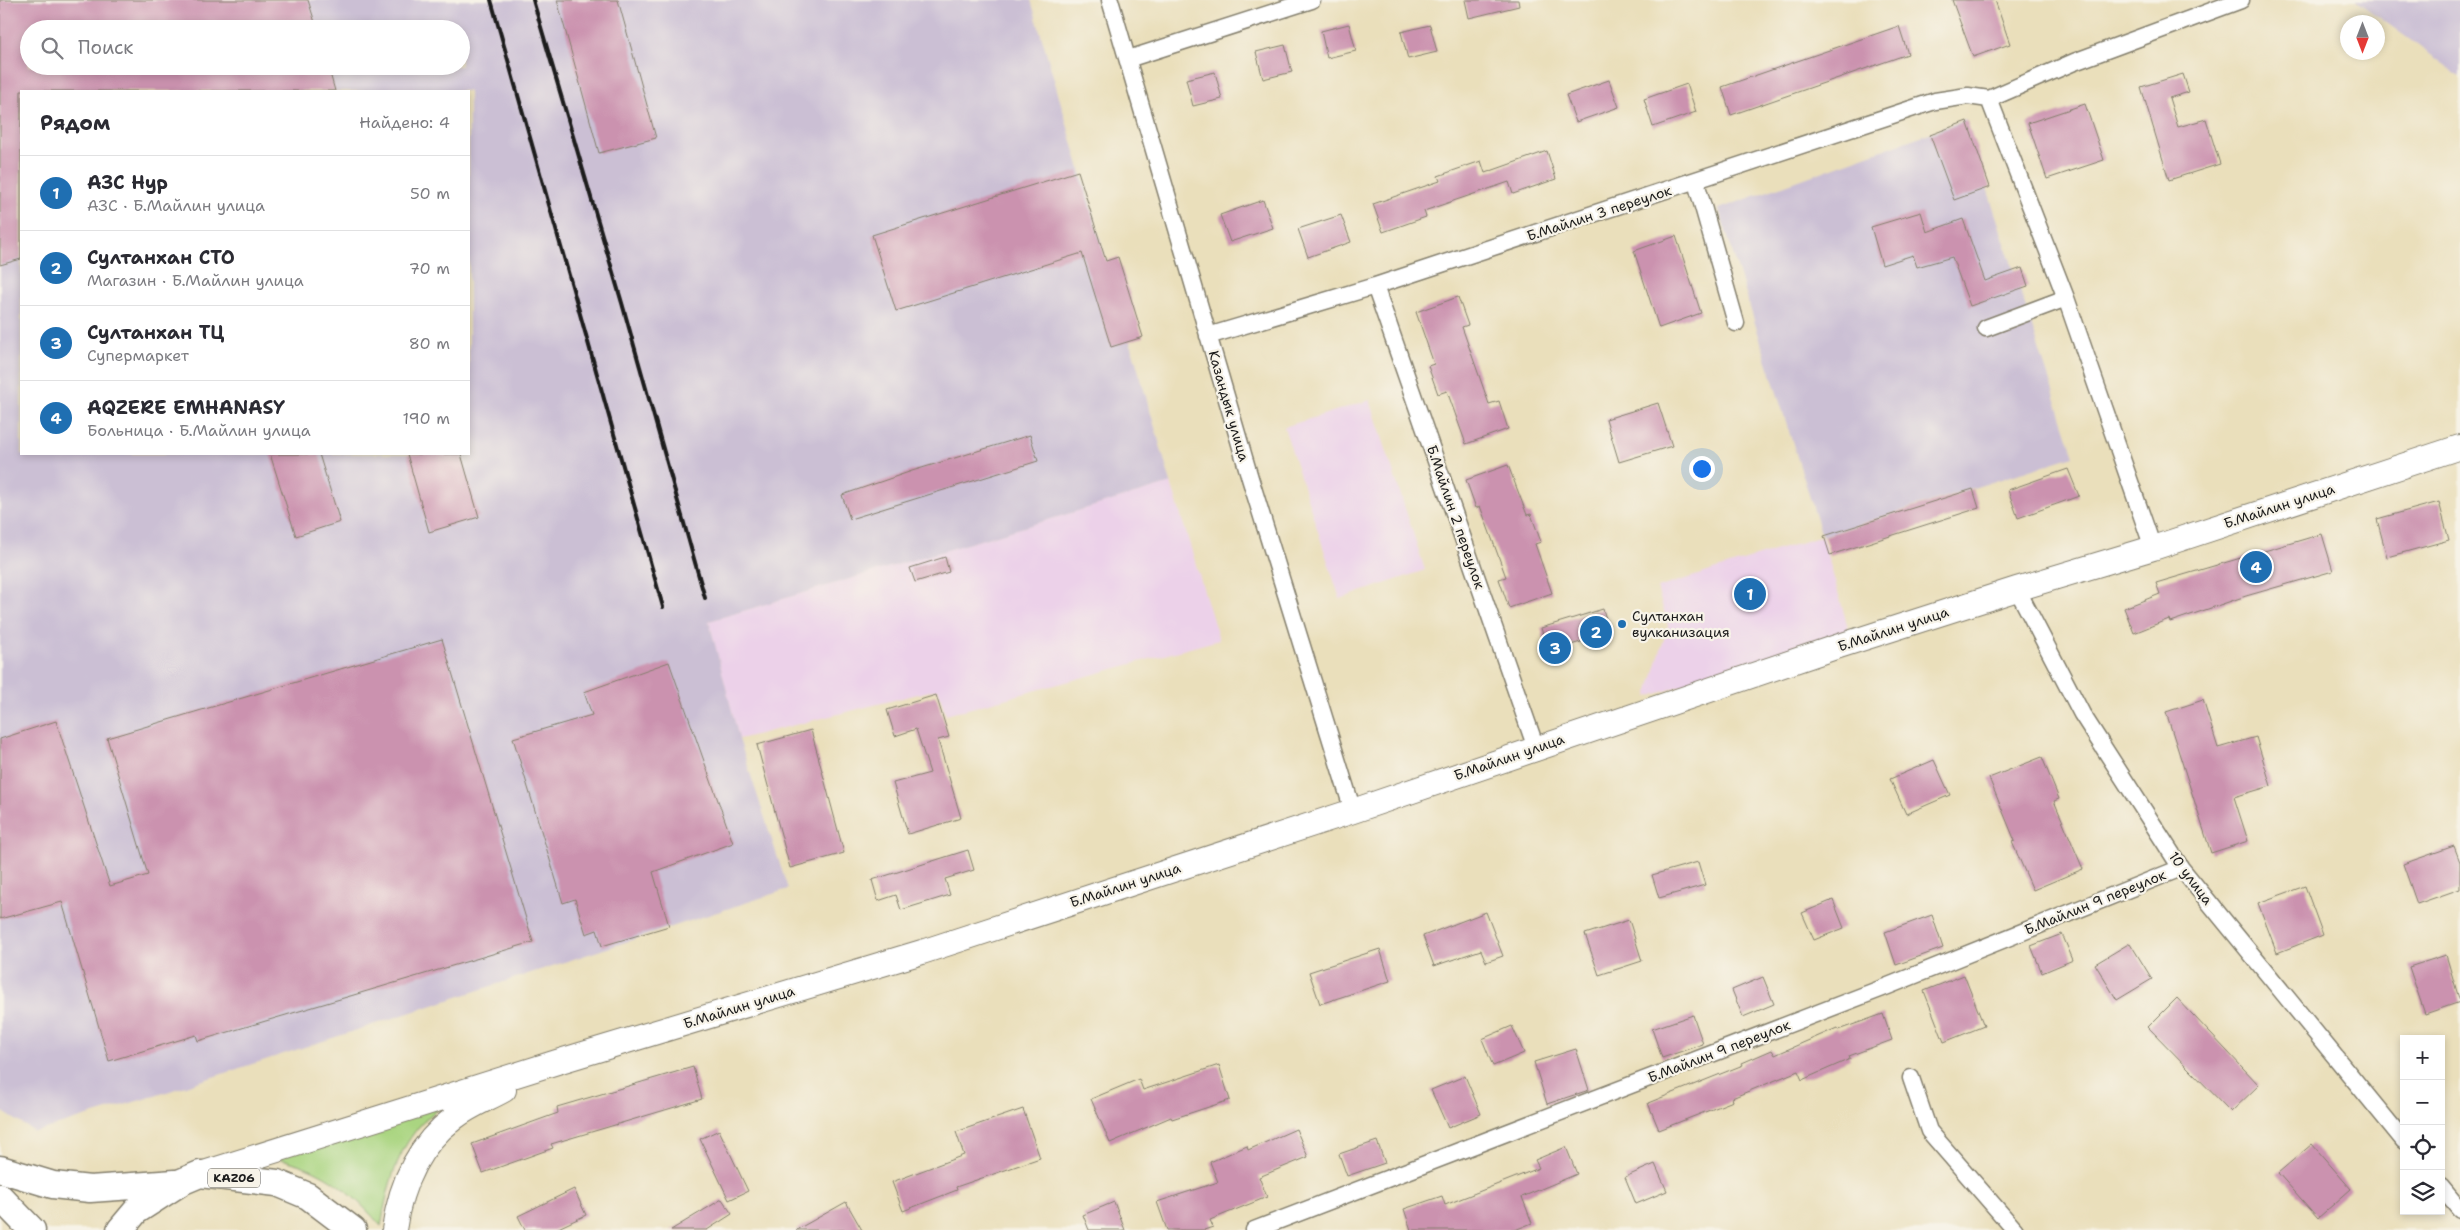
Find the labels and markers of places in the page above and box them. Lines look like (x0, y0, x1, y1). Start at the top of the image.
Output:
pin: 4 (2240, 548, 2272, 586)
pin: 1 (1734, 575, 1766, 613)
place label: Султанхан вулканизация (1632, 607, 1730, 641)
pin: 2 (1580, 613, 1612, 651)
marker: Султанхан вулканизация (1616, 618, 1628, 630)
pin: 3 (1539, 629, 1571, 667)

